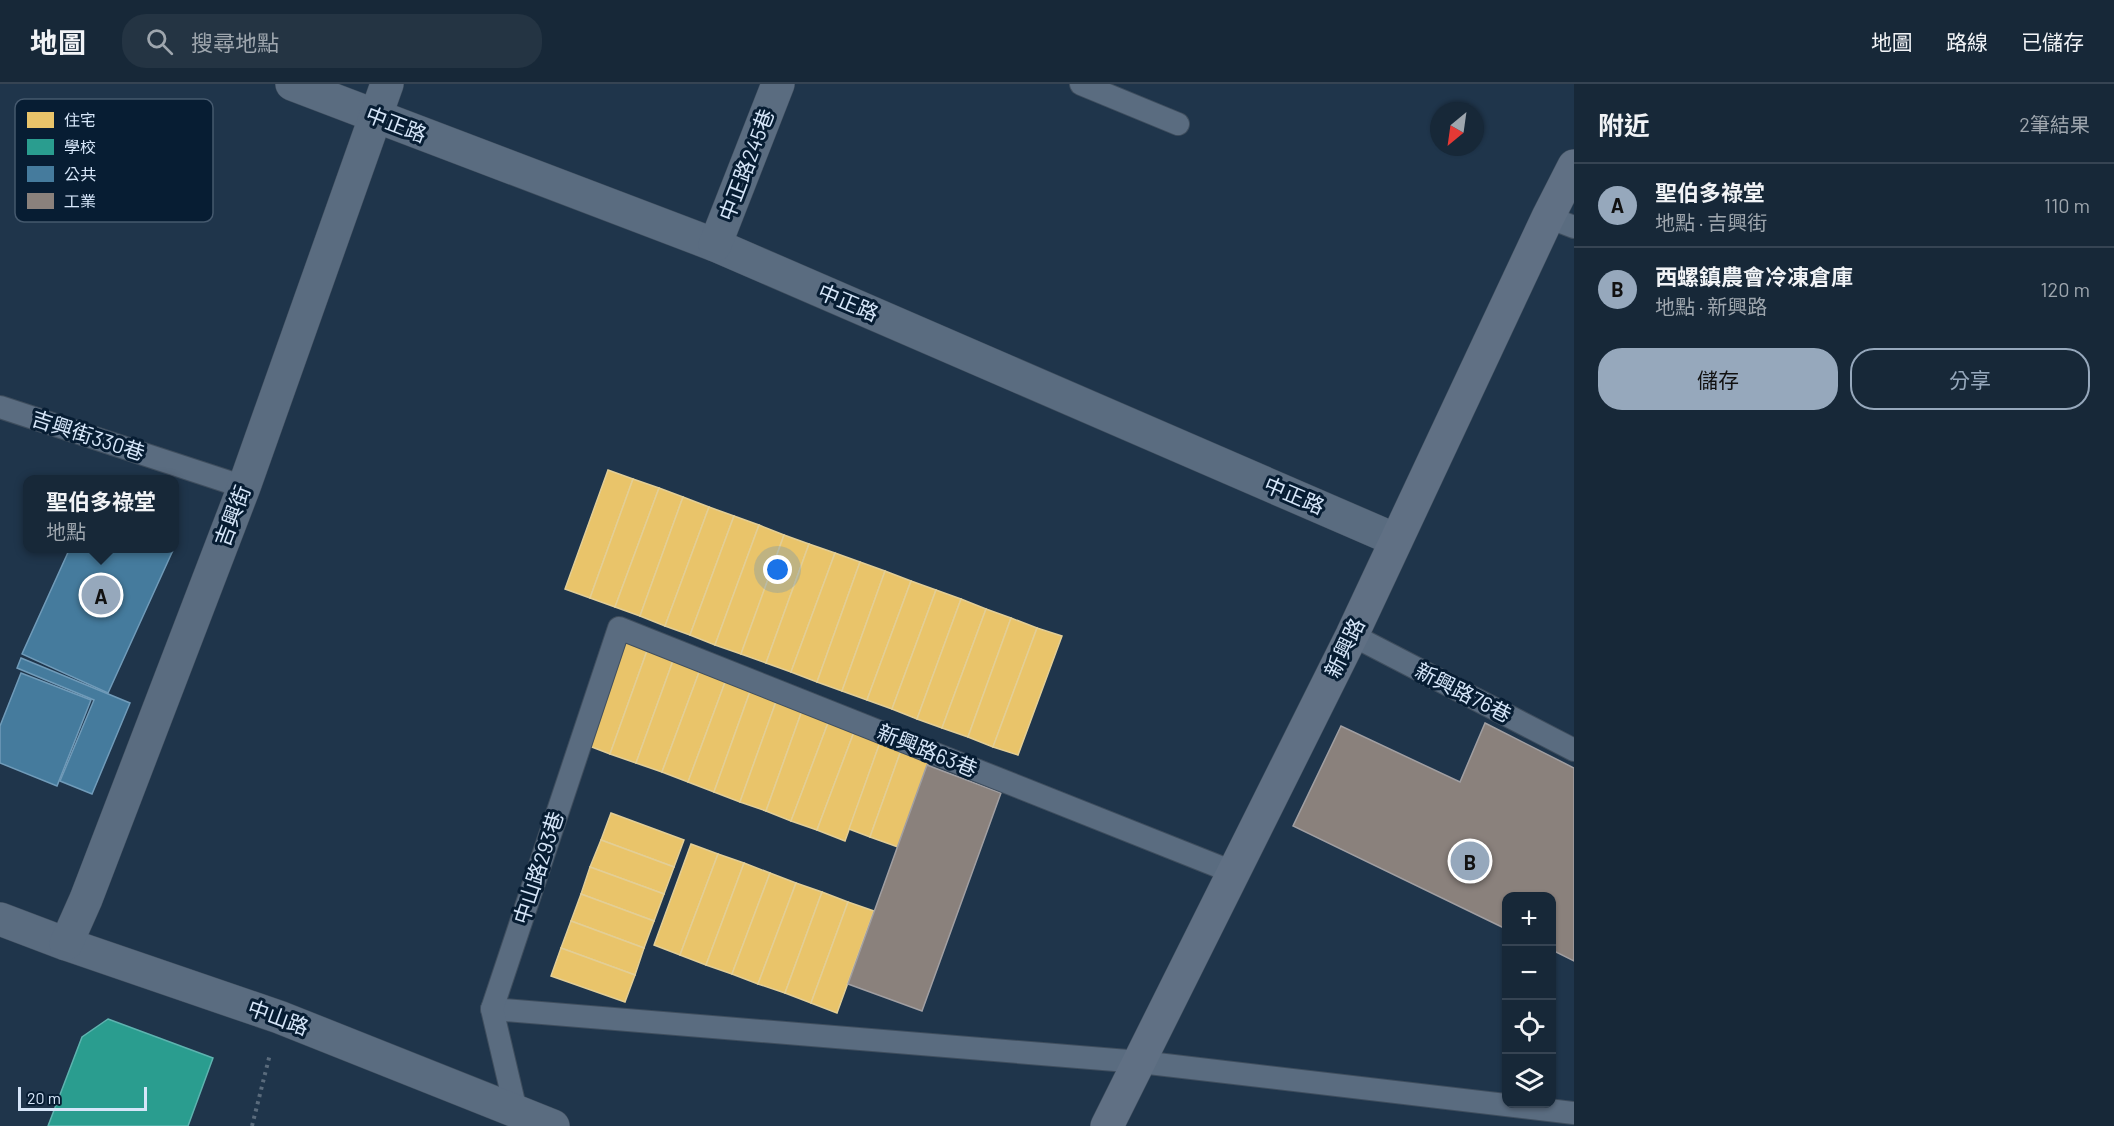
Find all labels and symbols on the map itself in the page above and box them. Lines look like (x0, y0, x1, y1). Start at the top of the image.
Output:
legend (15, 99, 213, 222)
street label: 中正路 (363, 101, 430, 147)
north arrow (1430, 102, 1484, 156)
street label: 中正路245巷 (713, 105, 778, 224)
text: 住宅 (64, 110, 96, 129)
text: 學校 (64, 137, 96, 156)
text: 公共 (64, 164, 96, 183)
text: 工業 (64, 191, 96, 210)
street label: 中正路 (815, 278, 882, 325)
street label: 吉興街330巷 (29, 405, 148, 465)
street label: 中正路 (1261, 471, 1328, 518)
street label: 吉興街 (209, 482, 255, 549)
your location (763, 555, 792, 584)
pin: A (82, 572, 120, 618)
street label: 新興路 (1319, 614, 1369, 681)
street label: 新興路76巷 (1411, 657, 1516, 727)
street label: 新興路63巷 (874, 718, 981, 781)
street label: 中山路293巷 (508, 808, 568, 927)
pin: B (1450, 838, 1490, 884)
street label: 中山路 (245, 994, 312, 1039)
scale bar (18, 1084, 147, 1112)

